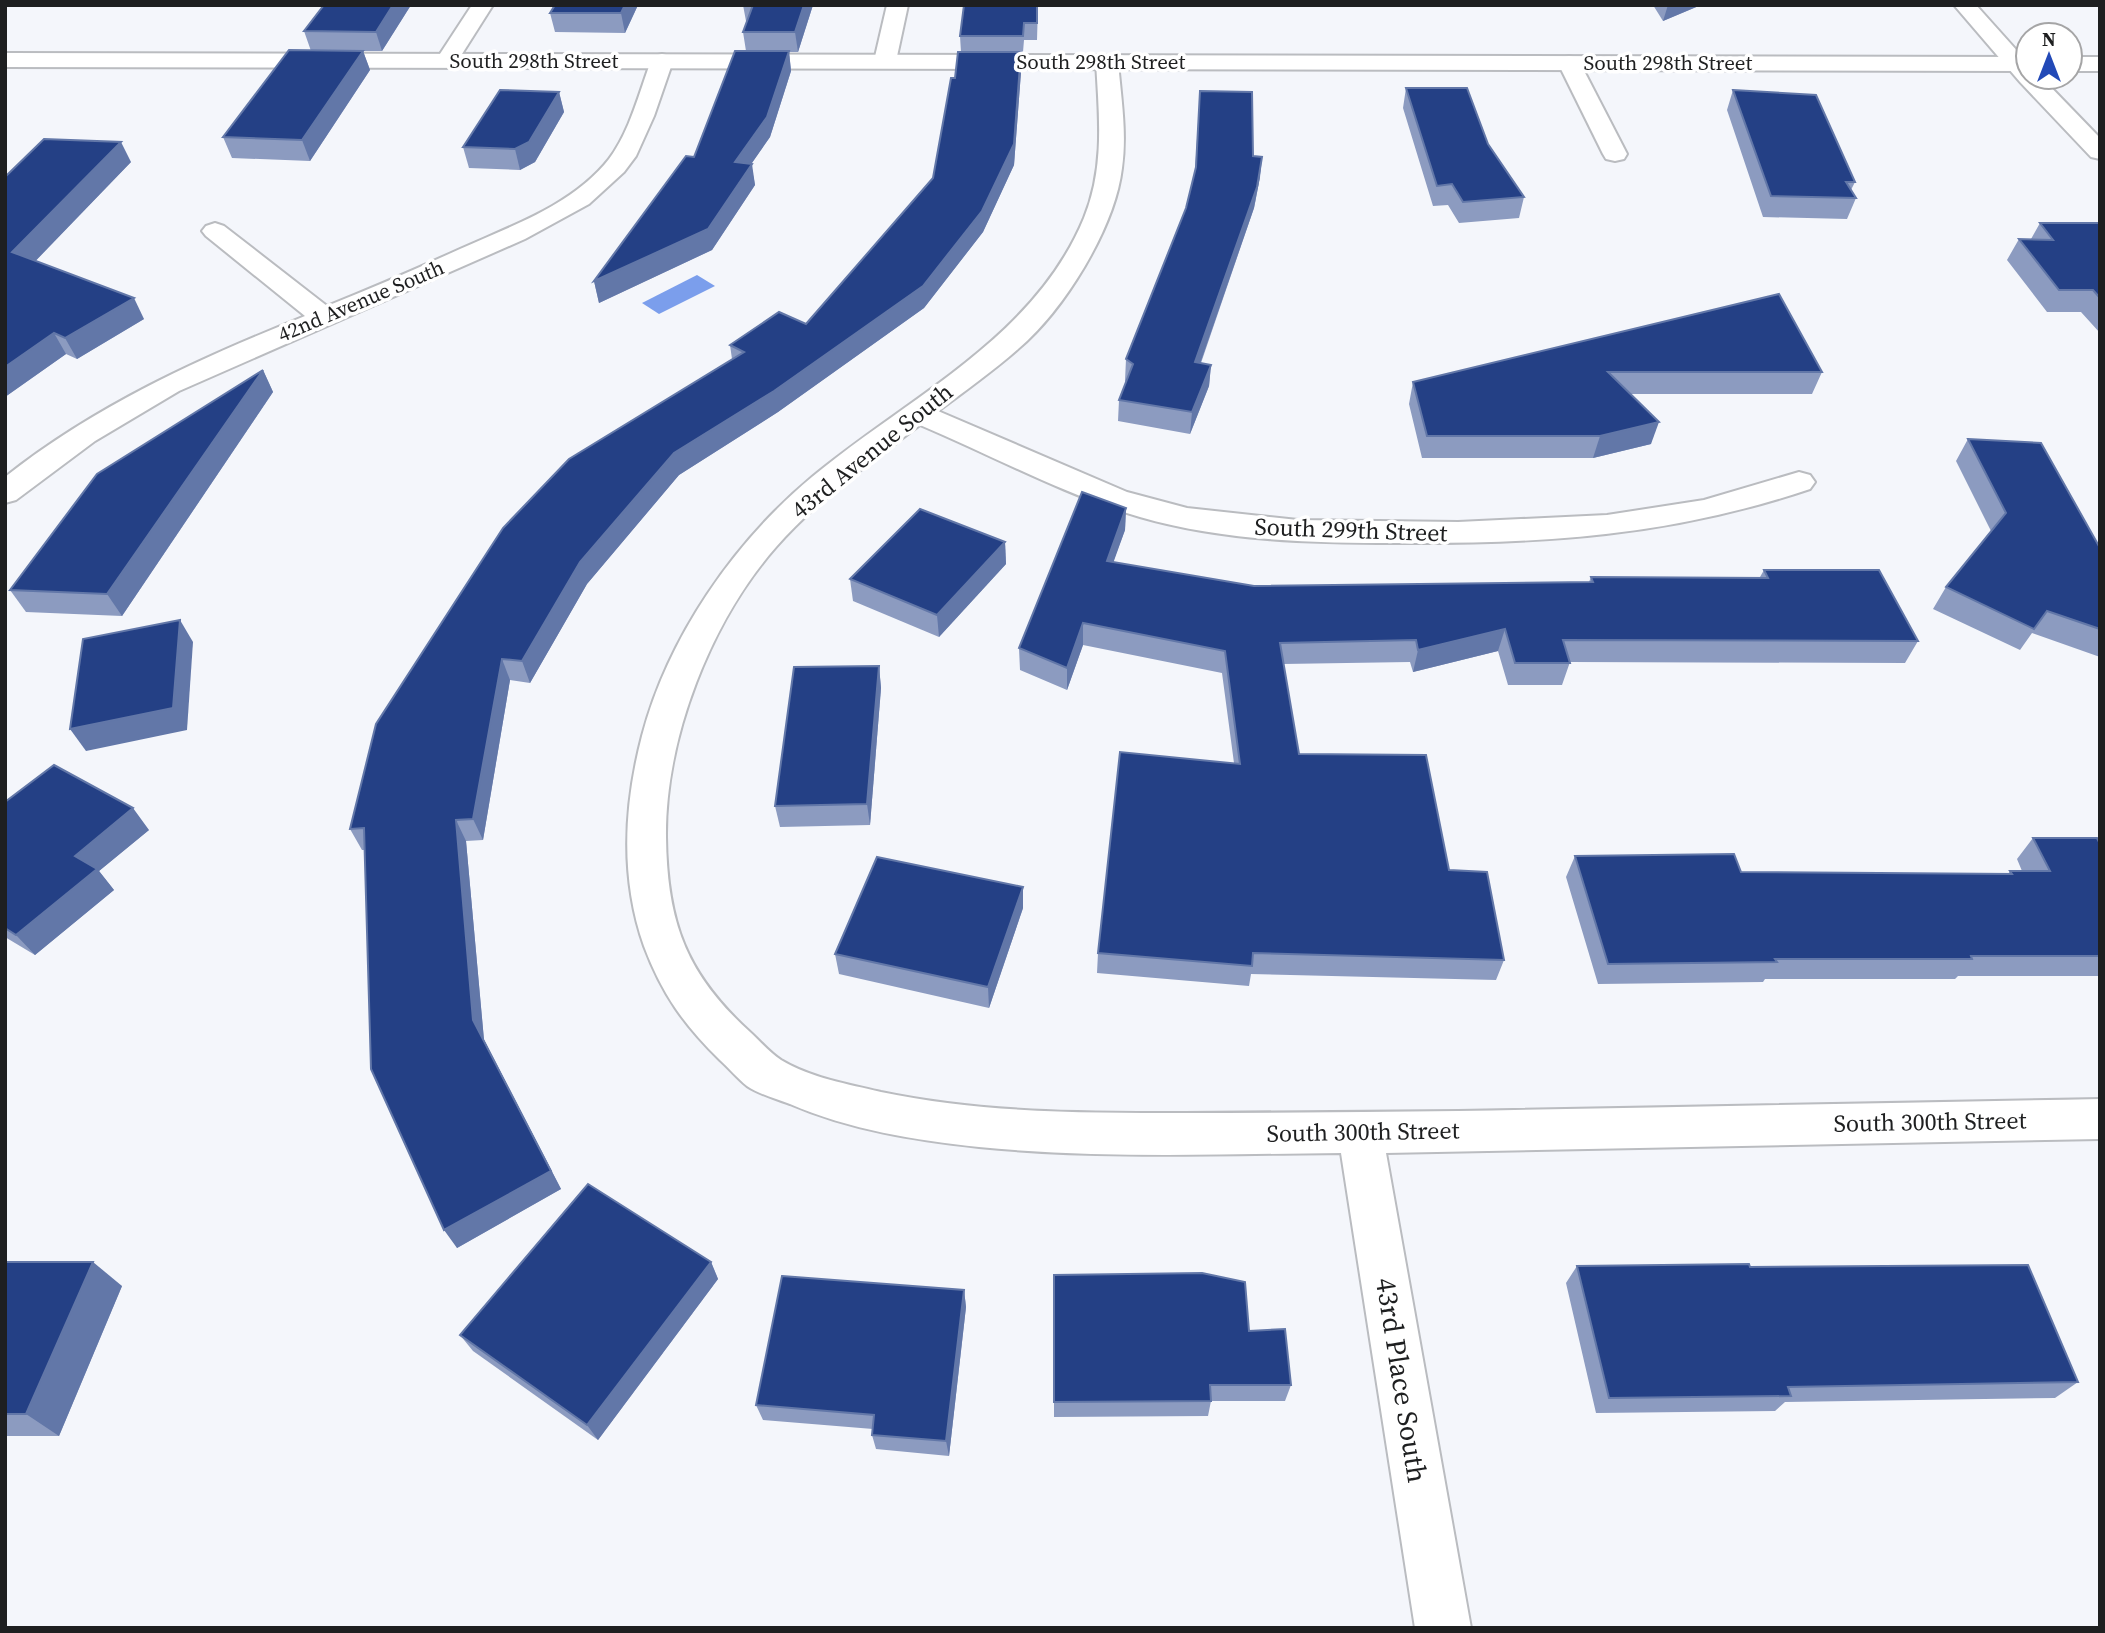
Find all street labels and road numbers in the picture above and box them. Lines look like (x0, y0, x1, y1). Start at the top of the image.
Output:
street label: South 298th Street (450, 46, 619, 75)
street label: South 298th Street (1017, 47, 1186, 76)
street label: South 298th Street (1584, 48, 1753, 77)
street label: 42nd Avenue South (273, 252, 448, 349)
street label: 43rd Avenue South (784, 375, 959, 526)
street label: South 299th Street (1254, 510, 1448, 549)
street label: South 300th Street (1833, 1103, 2027, 1140)
street label: South 300th Street (1266, 1113, 1460, 1150)
street label: 43rd Place South (1367, 1275, 1437, 1485)

